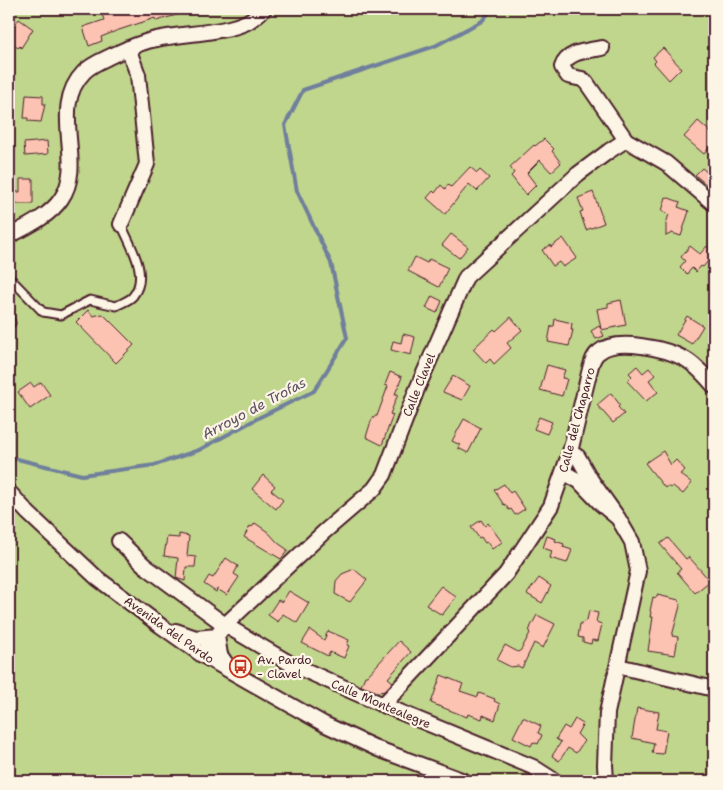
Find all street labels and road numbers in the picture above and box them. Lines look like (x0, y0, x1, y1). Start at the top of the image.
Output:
street label: Calle Clavel (399, 351, 439, 419)
street label: Calle del Chaparro (555, 366, 599, 474)
street label: Avenida del Pardo (121, 593, 217, 667)
street label: Calle Montealegre (329, 676, 433, 732)

